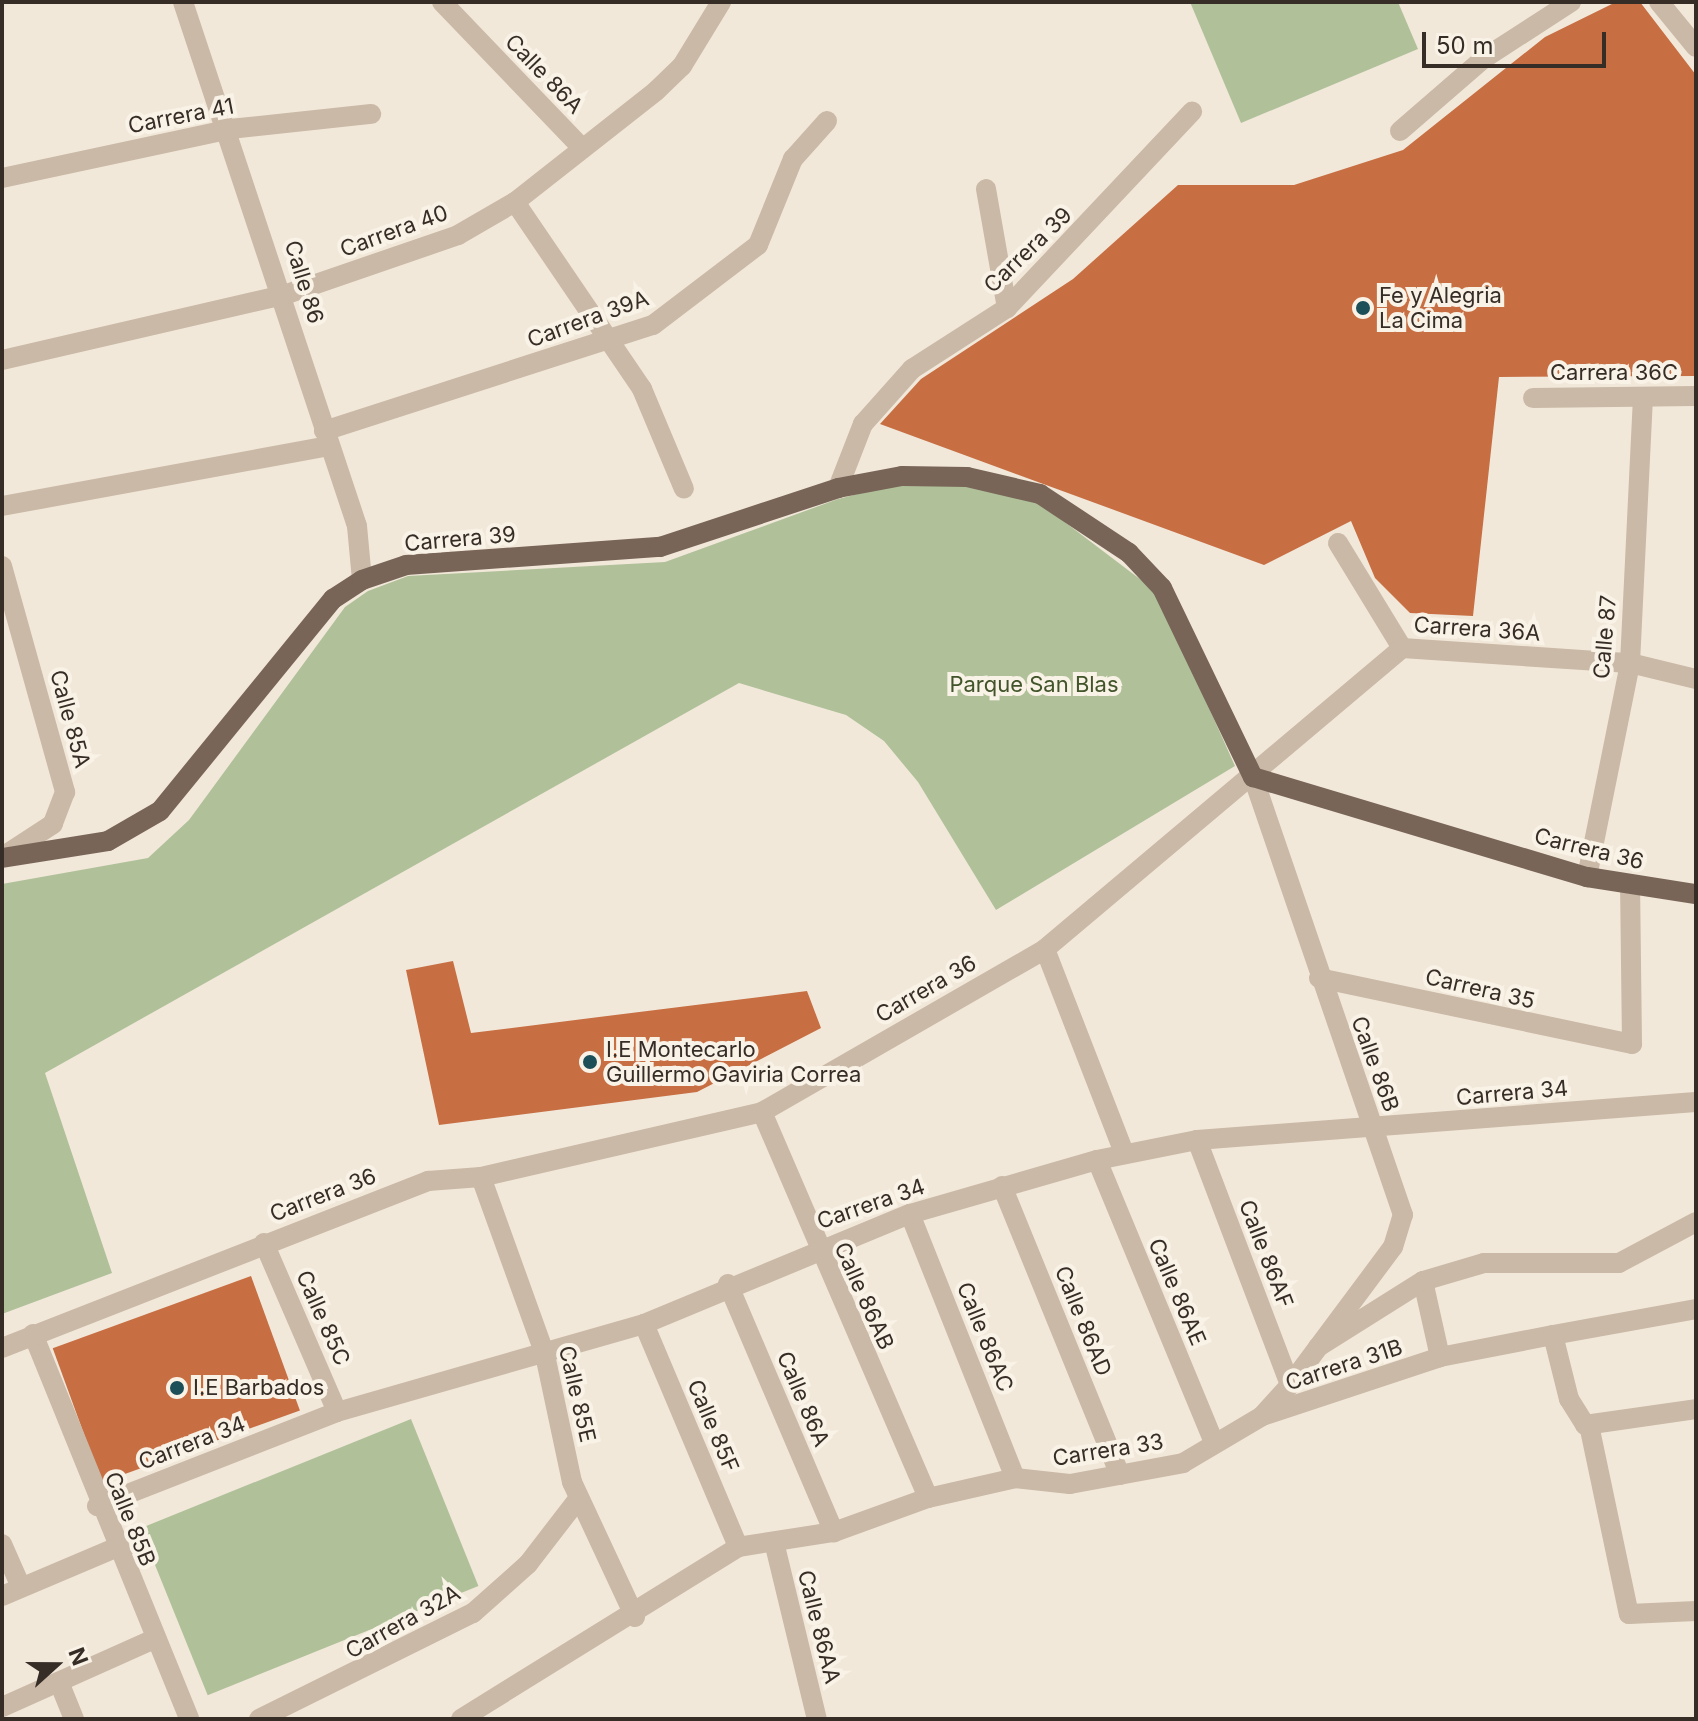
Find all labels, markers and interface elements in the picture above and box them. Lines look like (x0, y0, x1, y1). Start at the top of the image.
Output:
scale bar (1426, 16, 1610, 66)
street label: Calle 86A (500, 29, 588, 119)
text: 50 m (1436, 31, 1494, 60)
street label: Carrera 41 (126, 93, 236, 139)
street label: Carrera 40 (337, 199, 451, 263)
street label: Carrera 39 (979, 202, 1077, 298)
street label: Calle 86 (279, 237, 329, 327)
place label: Fe y Alegria La Cima (1379, 282, 1502, 334)
street label: Carrera 39A (524, 285, 652, 353)
marker: Fe y Alegria La Cima (1354, 299, 1372, 317)
street label: Carrera 36C (1550, 360, 1678, 386)
street label: Carrera 39 (403, 521, 517, 557)
street label: Calle 87 (1588, 594, 1622, 680)
street label: Carrera 36A (1413, 611, 1541, 647)
street label: Calle 85A (44, 667, 96, 771)
park label: Parque San Blas (949, 672, 1119, 698)
street label: Carrera 36 (1532, 823, 1646, 875)
street label: Carrera 36 (871, 950, 981, 1028)
street label: Carrera 35 (1423, 964, 1537, 1014)
street label: Calle 86B (1346, 1013, 1404, 1115)
place label: I.E Montecarlo Guillermo Gaviria Correa (606, 1036, 861, 1088)
marker: I.E Montecarlo Guillermo Gaviria Correa (581, 1053, 599, 1071)
street label: Carrera 34 (1455, 1075, 1569, 1111)
street label: Carrera 36 (266, 1163, 380, 1227)
street label: Carrera 34 (814, 1173, 928, 1235)
street label: Calle 86AF (1233, 1196, 1299, 1312)
street label: Calle 86AE (1143, 1234, 1211, 1350)
street label: Calle 86AB (829, 1238, 899, 1354)
street label: Calle 86AD (1049, 1262, 1117, 1380)
street label: Calle 85C (290, 1266, 356, 1370)
street label: Calle 86AC (951, 1278, 1019, 1396)
street label: Carrera 31B (1282, 1334, 1406, 1396)
street label: Calle 85E (553, 1343, 601, 1445)
street label: Calle 86A (771, 1348, 835, 1450)
place label: I.E Barbados (193, 1375, 324, 1401)
street label: Calle 85F (682, 1376, 744, 1476)
marker: I.E Barbados (168, 1379, 186, 1397)
street label: Carrera 34 (135, 1411, 249, 1475)
street label: Carrera 33 (1051, 1428, 1165, 1472)
street label: Calle 85B (99, 1468, 161, 1570)
street label: Calle 86AA (792, 1568, 846, 1686)
street label: Carrera 32A (341, 1580, 465, 1664)
north arrow (16, 1625, 96, 1705)
text: N (63, 1644, 94, 1669)

